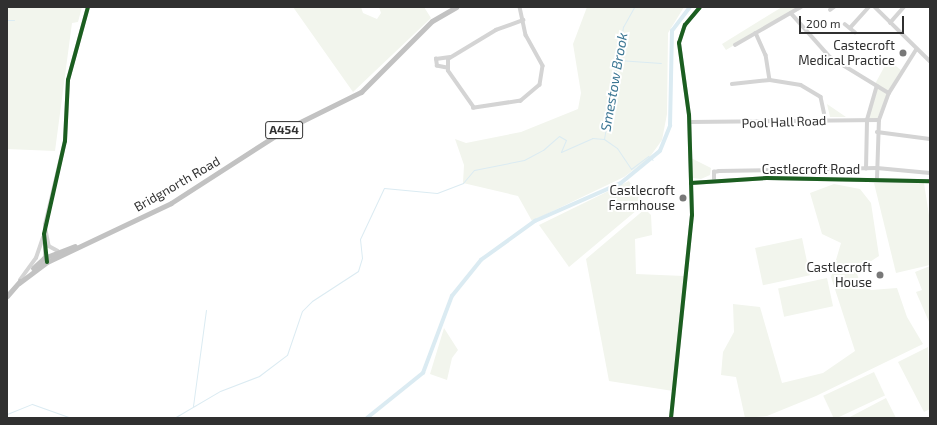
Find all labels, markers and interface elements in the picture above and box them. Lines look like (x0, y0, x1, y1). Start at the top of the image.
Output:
scale bar (801, 8, 906, 34)
text: 200 m (806, 16, 840, 30)
water label: Smestow Brook (597, 31, 631, 133)
place label: Castecroft Medical Practice (798, 38, 895, 69)
marker: Castecroft Medical Practice (898, 48, 908, 58)
street label: Pool Hall Road (741, 113, 827, 131)
road number: A454 (265, 120, 303, 140)
street label: Bridgnorth Road (131, 153, 223, 215)
street label: Castlecroft Road (762, 161, 860, 177)
place label: Castlecroft Farmhouse (609, 183, 675, 214)
marker: Castlecroft Farmhouse (678, 193, 688, 203)
place label: Castlecroft House (806, 260, 872, 291)
marker: Castlecroft House (875, 270, 885, 280)

